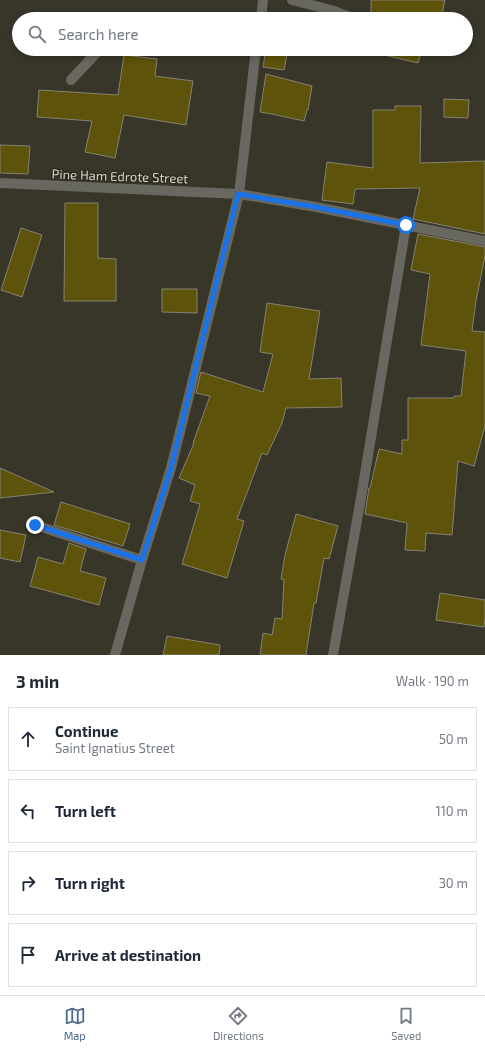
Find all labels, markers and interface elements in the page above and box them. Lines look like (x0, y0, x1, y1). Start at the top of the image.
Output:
search box (12, 12, 473, 56)
icon: search (26, 23, 48, 45)
text: Search here (58, 25, 139, 43)
street label: Pine Ham Edrote Street (51, 166, 189, 186)
route start (397, 216, 415, 234)
route end (26, 516, 44, 534)
text: 3 min (16, 671, 59, 691)
text: Walk · 190 m (396, 673, 469, 689)
text: Continue (55, 722, 118, 740)
icon: ahead (17, 728, 39, 750)
text: 50 m (439, 731, 468, 747)
text: Saint Ignatius Street (55, 740, 175, 756)
icon: left (17, 800, 39, 822)
text: Turn left (55, 802, 116, 820)
text: 110 m (436, 803, 468, 819)
icon: right (17, 872, 39, 894)
text: Turn right (55, 874, 125, 892)
text: 30 m (439, 875, 468, 891)
icon: arrive (17, 944, 39, 966)
text: Arrive at destination (55, 946, 201, 964)
tab: Map (64, 1005, 86, 1042)
tab: Directions (213, 1005, 264, 1042)
tab: Saved (391, 1005, 421, 1042)

